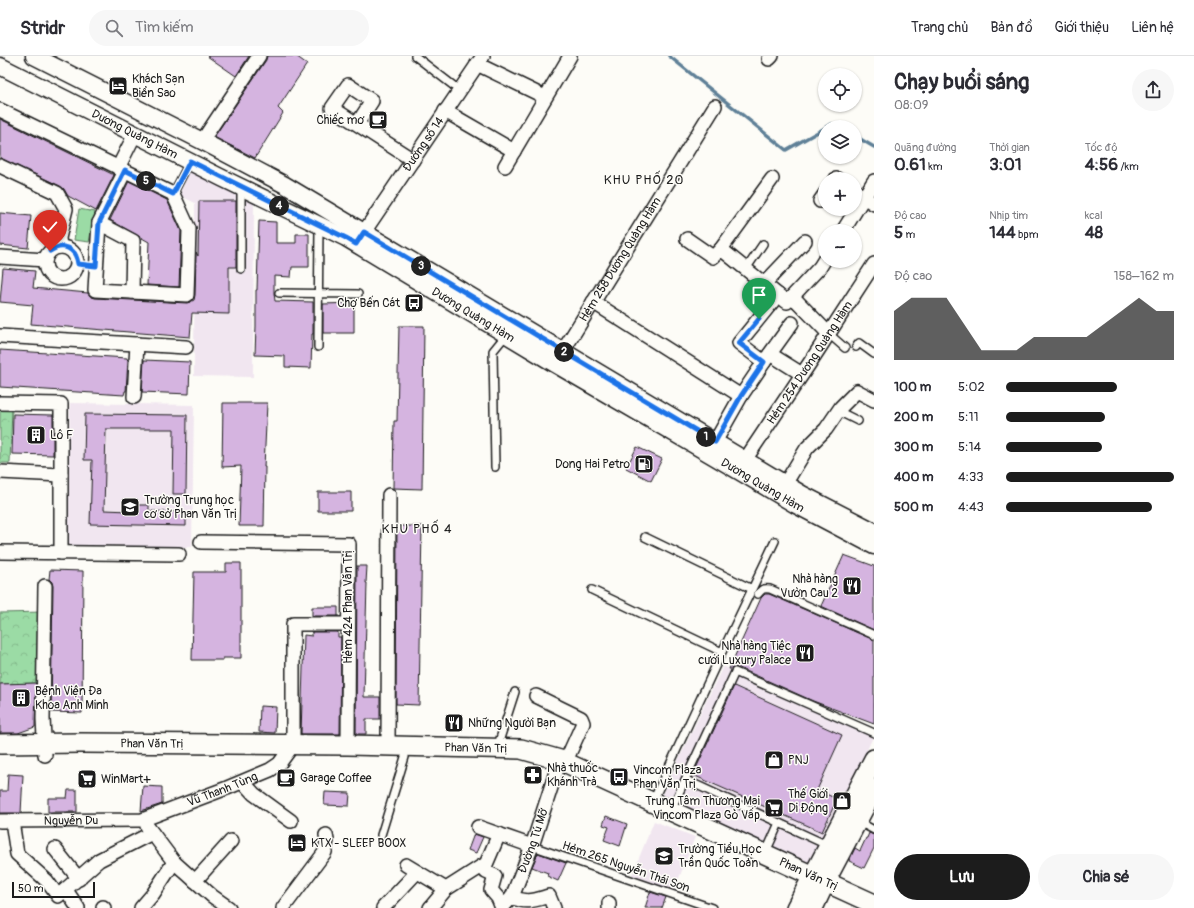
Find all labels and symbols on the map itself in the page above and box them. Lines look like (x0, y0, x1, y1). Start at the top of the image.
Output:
place label: Khách Sạn Biển Sao (132, 72, 185, 101)
hotel icon: Khách Sạn Biển Sao (107, 75, 129, 97)
street label: Dương Quảng Hàm (89, 106, 181, 162)
cafe icon: Chiếc mơ (367, 109, 389, 131)
place label: Chiếc mơ (316, 112, 364, 128)
street label: Đường số 14 (400, 114, 447, 174)
district label: KHU PHỐ 20 (604, 170, 684, 188)
pin: 5 (136, 171, 156, 191)
street label: Hẻm 258 Dương Quảng Hàm (576, 194, 664, 324)
pin: 4 (269, 196, 289, 216)
pin (33, 210, 67, 251)
pin: 3 (411, 256, 431, 276)
pin (742, 278, 776, 319)
street label: Dương Quảng Hàm (429, 284, 518, 346)
bus stop icon: Chợ Bến Cát (403, 292, 425, 314)
place label: Chợ Bến Cát (337, 295, 400, 311)
street label: Hẻm 254 Dương Quảng Hàm (764, 298, 856, 427)
pin: 2 (554, 342, 574, 362)
building icon: Lô F (25, 424, 47, 446)
pin: 1 (696, 427, 716, 447)
place label: Lô F (50, 428, 73, 443)
fuel station icon: Dong Hai Petro (633, 453, 655, 475)
street label: Dương Quảng Hàm (718, 455, 807, 516)
place label: Dong Hai Petro (555, 457, 631, 472)
place label: Trường Trung học cơ sở Phan Văn Trị (144, 493, 237, 522)
school or university icon: Trường Trung học cơ sở Phan Văn Trị (119, 496, 141, 518)
district label: KHU PHỐ 4 (381, 519, 453, 537)
street label: Hẻm 424 Phan Văn Trị (341, 550, 356, 664)
place label: Nhà hàng Vườn Cau 2 (780, 572, 838, 601)
restaurant icon: Nhà hàng Vườn Cau 2 (841, 575, 863, 597)
place label: Nhà hàng Tiệc cưới Luxury Palace (698, 639, 791, 668)
restaurant icon: Nhà hàng Tiệc cưới Luxury Palace (794, 642, 816, 664)
place label: Bệnh Viện Đa Khoa Anh Minh (35, 684, 109, 713)
building icon: Bệnh Viện Đa Khoa Anh Minh (10, 687, 32, 709)
restaurant icon: Những Người Bạn (443, 712, 465, 734)
place label: Những Người Bạn (468, 716, 556, 731)
street label: Phan Văn Trị (120, 736, 184, 751)
street label: Phan Văn Trị (444, 740, 508, 756)
shop icon: PNJ (763, 749, 785, 771)
place label: PNJ (788, 753, 809, 768)
place label: Nhà thuốc Khánh Trà (547, 760, 598, 790)
place label: Vincom Plaza Phan Văn Trị (633, 763, 702, 792)
pharmacy icon: Nhà thuốc Khánh Trà (522, 764, 544, 786)
bus stop icon: Vincom Plaza Phan Văn Trị (608, 766, 630, 788)
cafe icon: Garage Coffee (275, 767, 297, 789)
supermarket icon: WinMart+ (76, 768, 98, 790)
street label: Vũ Thanh Tùng (185, 769, 260, 810)
place label: Garage Coffee (300, 771, 372, 786)
place label: WinMart+ (101, 772, 151, 787)
place label: Thế Giới Di Động (788, 786, 828, 816)
shop icon: Thế Giới Di Động (831, 790, 853, 812)
place label: Trung Tâm Thương Mại Vincom Plaza Gò Vấp (645, 794, 760, 823)
supermarket icon: Trung Tâm Thương Mại Vincom Plaza Gò Vấp (763, 797, 785, 819)
street label: Đường Tú Mỡ (515, 806, 551, 875)
street label: Nguyễn Du (44, 812, 98, 828)
hotel icon: KTX - SLEEP BOOX (286, 832, 308, 854)
place label: KTX - SLEEP BOOX (311, 836, 407, 851)
street label: Hẻm 265 Nguyễn Thái Sơn (560, 837, 692, 896)
place label: Trường Tiểu Học Trần Quốc Toản (678, 842, 762, 871)
school or university icon: Trường Tiểu Học Trần Quốc Toản (653, 845, 675, 867)
street label: Phan Văn Trị (777, 854, 840, 894)
scale bar (12, 880, 95, 899)

